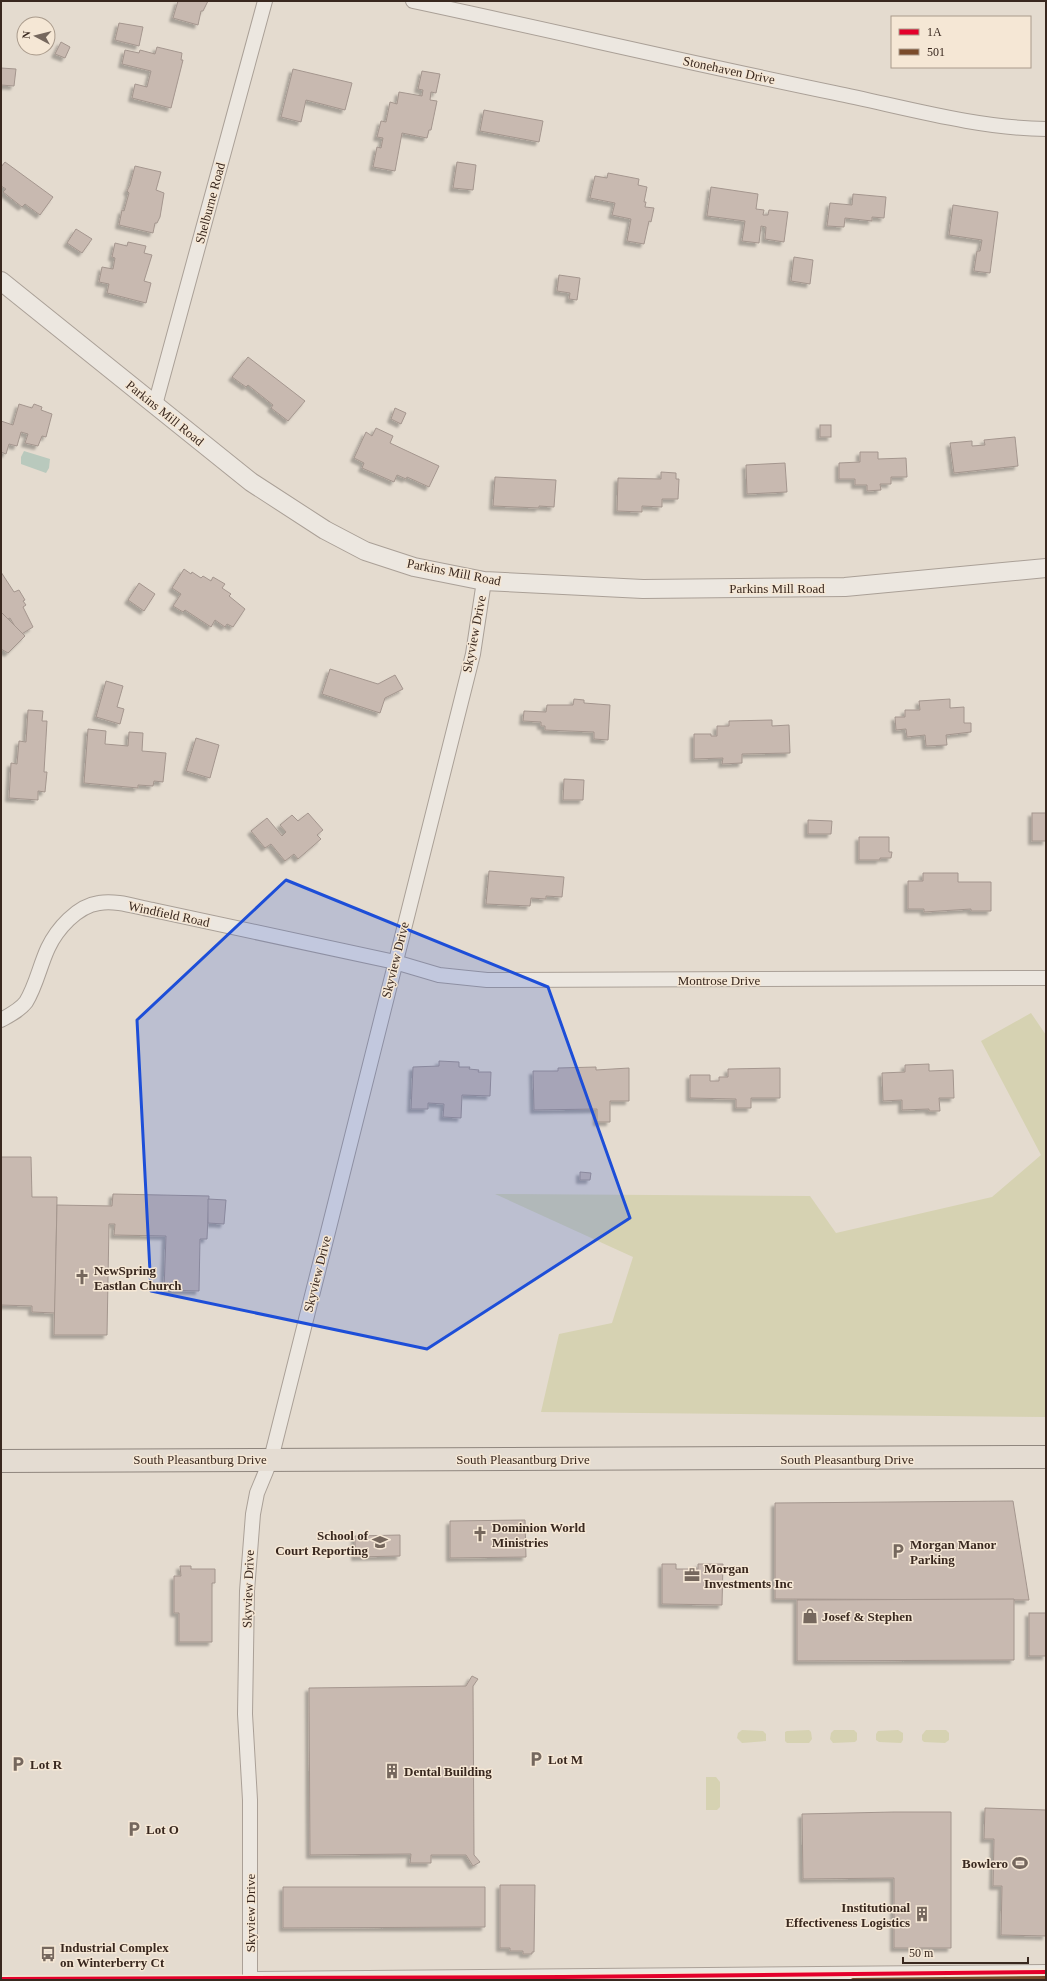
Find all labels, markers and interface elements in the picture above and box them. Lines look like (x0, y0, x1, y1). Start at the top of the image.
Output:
north arrow (16, 16, 56, 56)
legend (891, 16, 1031, 68)
text: 1A (927, 25, 942, 39)
text: N (20, 30, 33, 39)
text: 501 (927, 45, 945, 59)
street label: Stonehaven Drive (682, 53, 777, 87)
street label: Shelburne Road (192, 160, 228, 245)
street label: Parkins Mill Road (123, 377, 207, 449)
street label: Parkins Mill Road (406, 556, 503, 589)
street label: Parkins Mill Road (729, 581, 825, 596)
street label: Skyview Drive (459, 594, 489, 674)
street label: Windfield Road (127, 898, 212, 930)
street label: Skyview Drive (378, 920, 412, 1000)
street label: Montrose Drive (678, 973, 761, 988)
street label: Skyview Drive (300, 1234, 334, 1314)
place label: NewSpring Eastlan Church (94, 1263, 182, 1293)
church icon: NewSpring Eastlan Church (73, 1268, 91, 1286)
street label: South Pleasantburg Drive (133, 1452, 267, 1467)
street label: South Pleasantburg Drive (456, 1452, 590, 1467)
street label: South Pleasantburg Drive (780, 1452, 914, 1467)
place label: Dominion World Ministries (492, 1520, 586, 1550)
church icon: Dominion World Ministries (471, 1525, 489, 1543)
place label: School of Court Reporting (275, 1528, 369, 1558)
school or university icon: School of Court Reporting (371, 1533, 389, 1551)
place label: Morgan Manor Parking (910, 1537, 997, 1567)
parking icon: Morgan Manor Parking (889, 1542, 907, 1560)
street label: Skyview Drive (239, 1549, 257, 1628)
place label: Morgan Investments Inc (704, 1561, 793, 1591)
office icon: Morgan Investments Inc (683, 1566, 701, 1584)
shop icon: Josef & Stephen (801, 1607, 819, 1625)
place label: Josef & Stephen (822, 1609, 913, 1624)
parking icon: Lot M (527, 1750, 545, 1768)
place label: Lot M (548, 1752, 583, 1767)
parking icon: Lot R (9, 1755, 27, 1773)
place label: Lot R (30, 1757, 63, 1772)
building icon: Dental Building (383, 1762, 401, 1780)
place label: Dental Building (404, 1764, 492, 1779)
parking icon: Lot O (125, 1820, 143, 1838)
place label: Lot O (146, 1822, 179, 1837)
sports icon: Bowlero (1011, 1854, 1029, 1872)
place label: Bowlero (962, 1856, 1008, 1871)
street label: Skyview Drive (243, 1874, 258, 1952)
place label: Institutional Effectiveness Logistics (785, 1900, 910, 1930)
building icon: Institutional Effectiveness Logistics (913, 1905, 931, 1923)
scale bar (903, 1939, 1028, 1965)
place label: Industrial Complex on Winterberry Ct (60, 1940, 169, 1970)
bus stop icon: Industrial Complex on Winterberry Ct (39, 1945, 57, 1963)
text: 50 m (909, 1946, 934, 1960)

